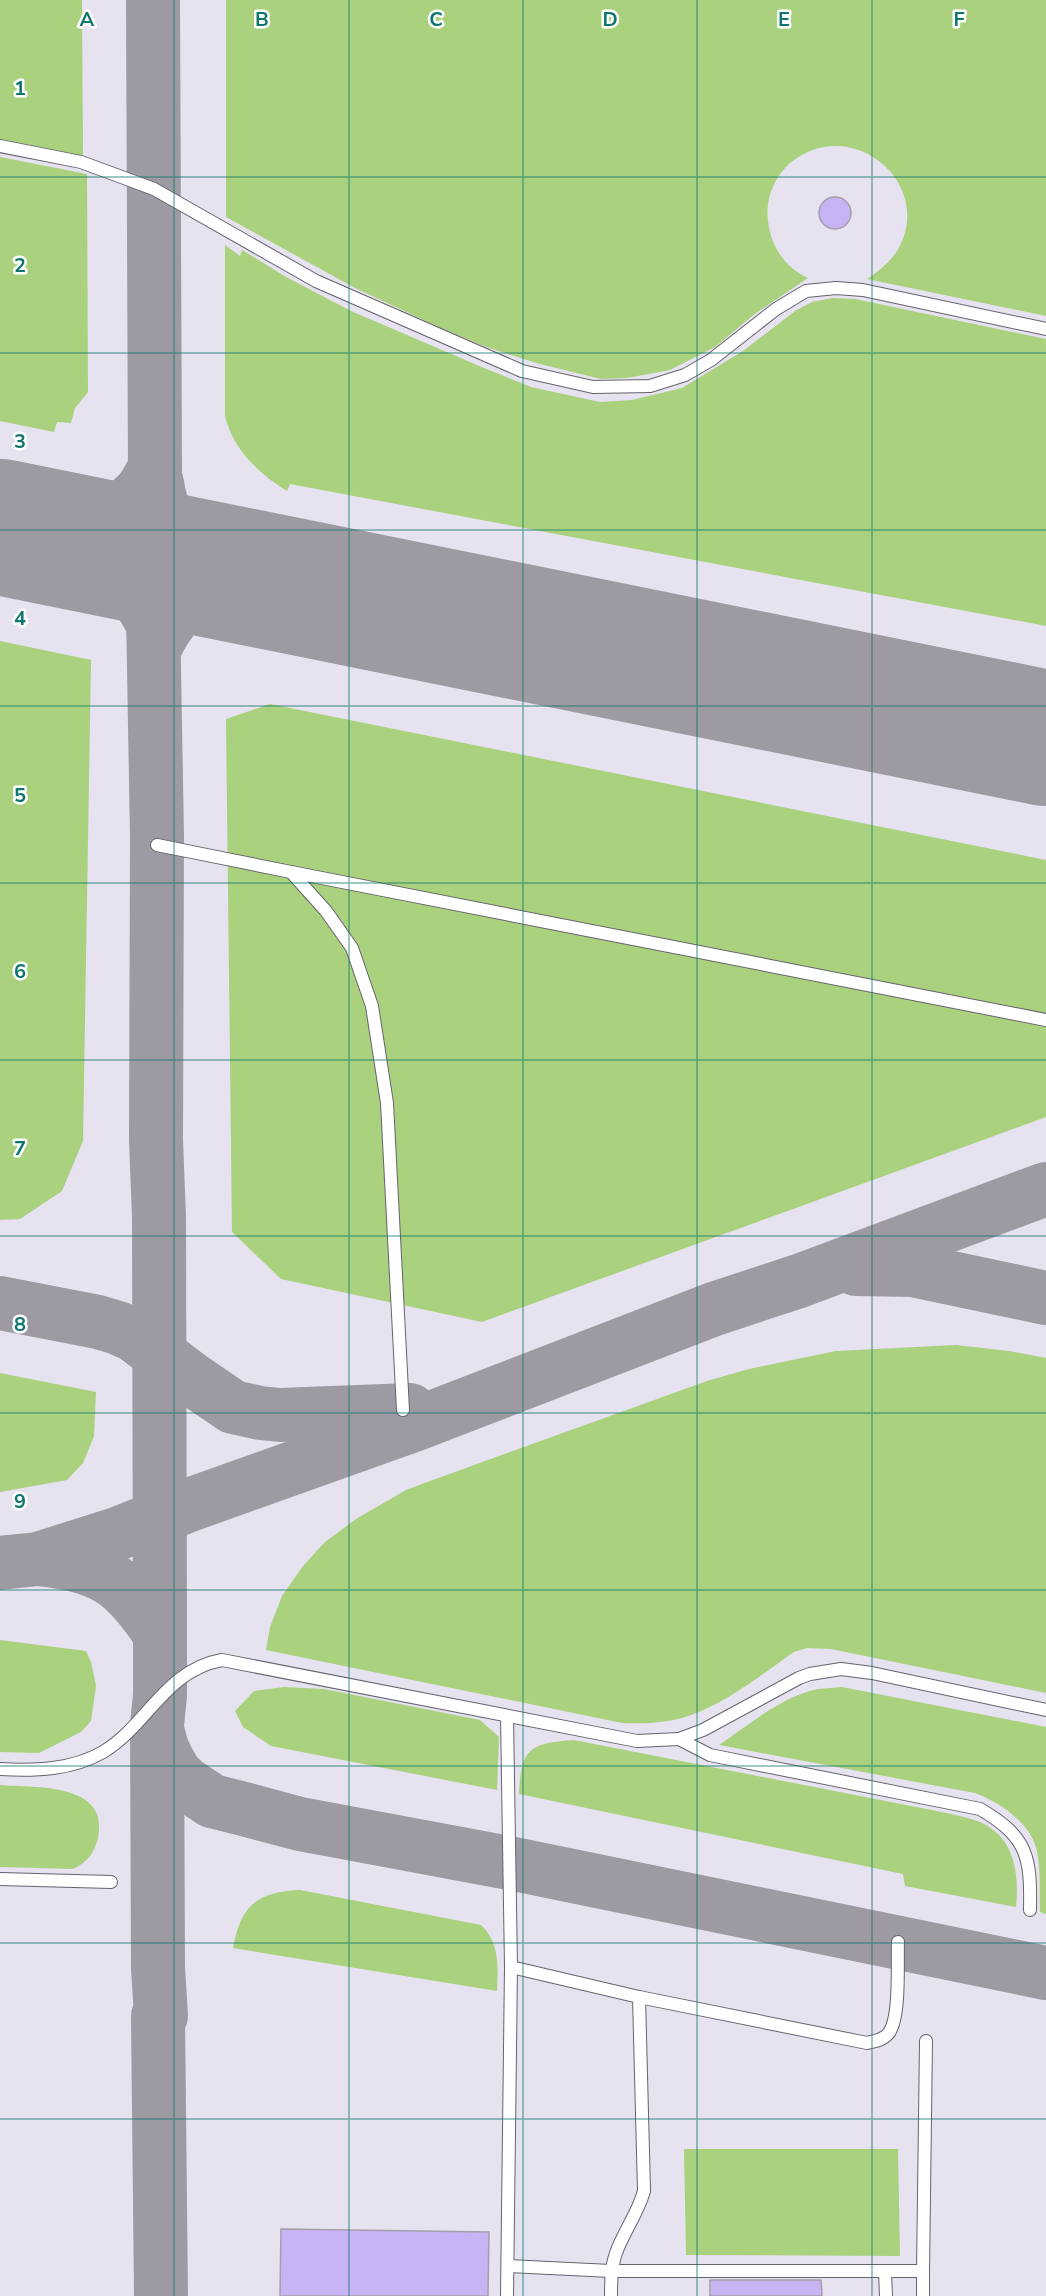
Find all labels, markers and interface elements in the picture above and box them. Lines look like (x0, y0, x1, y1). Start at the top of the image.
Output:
text: A (80, 6, 95, 33)
text: B (255, 6, 269, 33)
text: C (429, 6, 443, 33)
text: D (602, 6, 618, 33)
text: E (778, 6, 790, 33)
text: F (953, 6, 965, 33)
text: 1 (14, 75, 26, 102)
text: 2 (14, 252, 26, 279)
text: 3 (14, 428, 26, 455)
text: 4 (14, 605, 26, 632)
text: 5 (14, 782, 26, 809)
text: 6 (14, 958, 26, 985)
text: 7 (14, 1135, 26, 1162)
text: 8 (14, 1311, 26, 1338)
text: 9 (14, 1488, 26, 1515)

